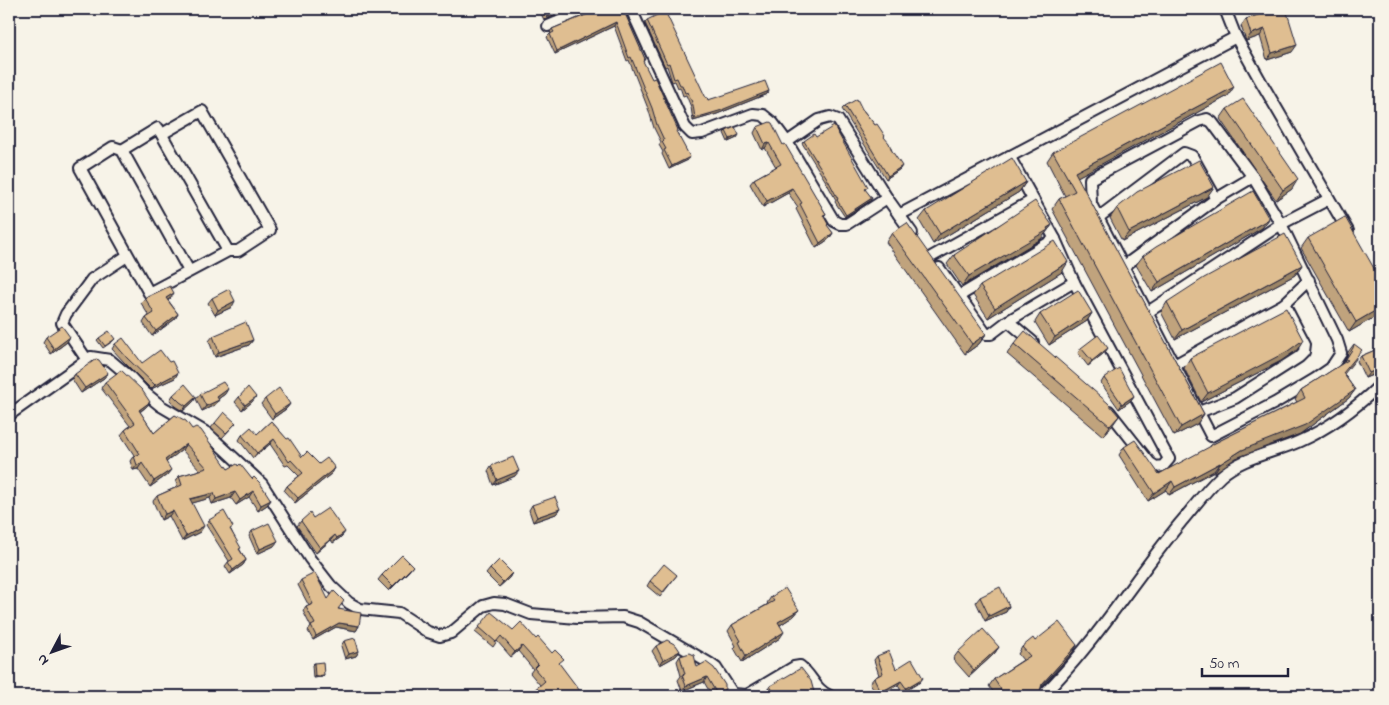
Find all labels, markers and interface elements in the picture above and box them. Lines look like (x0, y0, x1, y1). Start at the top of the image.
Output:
north arrow (28, 628, 78, 678)
scale bar (1202, 645, 1288, 677)
text: N (32, 649, 54, 670)
text: 50 m (1209, 653, 1240, 675)

